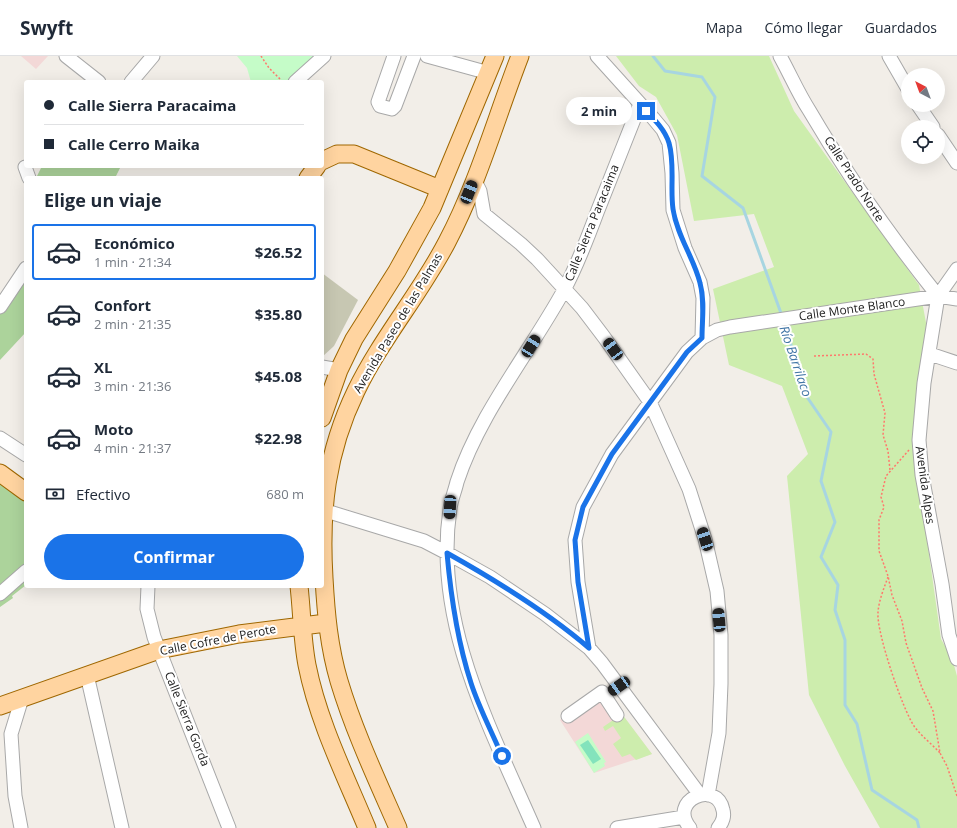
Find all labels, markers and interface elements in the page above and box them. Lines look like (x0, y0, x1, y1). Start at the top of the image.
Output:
text: Swyft (20, 15, 73, 41)
text: Mapa (706, 18, 742, 37)
text: Cómo llegar (764, 18, 843, 37)
text: Guardados (865, 18, 937, 37)
north arrow (901, 68, 945, 112)
map controls (901, 68, 945, 164)
text: Calle Sierra Paracaima (68, 95, 236, 115)
callout: 2 min (566, 97, 632, 125)
text: 2 min (581, 102, 617, 120)
route end (637, 102, 655, 120)
button: locate (901, 120, 945, 164)
street label: Calle Prado Norte (820, 133, 889, 225)
text: Calle Cerro Maika (68, 134, 200, 154)
street label: Calle Sierra Paracaima (560, 162, 623, 284)
car (459, 179, 479, 205)
text: Elige un viaje (44, 188, 162, 212)
text: Económico (94, 233, 175, 253)
icon: car (46, 234, 82, 270)
text: $26.52 (255, 242, 302, 262)
street label: Avenida Paseo de las Palmas (349, 249, 446, 396)
text: 1 min · 21:34 (94, 253, 171, 271)
street label: Calle Monte Blanco (798, 293, 906, 324)
text: Confort (94, 295, 151, 315)
icon: car (46, 296, 82, 332)
text: $35.80 (255, 304, 302, 324)
text: 2 min · 21:35 (94, 315, 171, 333)
water label: Río Barrilaco (775, 323, 817, 399)
car (520, 333, 542, 359)
car (601, 336, 625, 362)
text: XL (94, 357, 112, 377)
icon: car (46, 358, 82, 394)
text: $45.08 (255, 366, 302, 386)
text: 3 min · 21:36 (94, 377, 171, 395)
text: Moto (94, 419, 133, 439)
icon: car (46, 420, 82, 456)
text: $22.98 (255, 428, 302, 448)
text: 4 min · 21:37 (94, 439, 171, 457)
street label: Avenida Alpes (912, 445, 939, 525)
icon: cash (44, 483, 66, 505)
text: Efectivo (76, 484, 131, 504)
text: 680 m (266, 485, 304, 503)
car (443, 495, 457, 519)
car (696, 526, 714, 552)
button: Confirmar (44, 534, 304, 580)
car (712, 608, 726, 632)
street label: Calle Cofre de Perote (158, 620, 278, 659)
street label: Calle Sierra Gorda (161, 669, 214, 769)
car (606, 674, 632, 698)
route start (493, 747, 511, 765)

